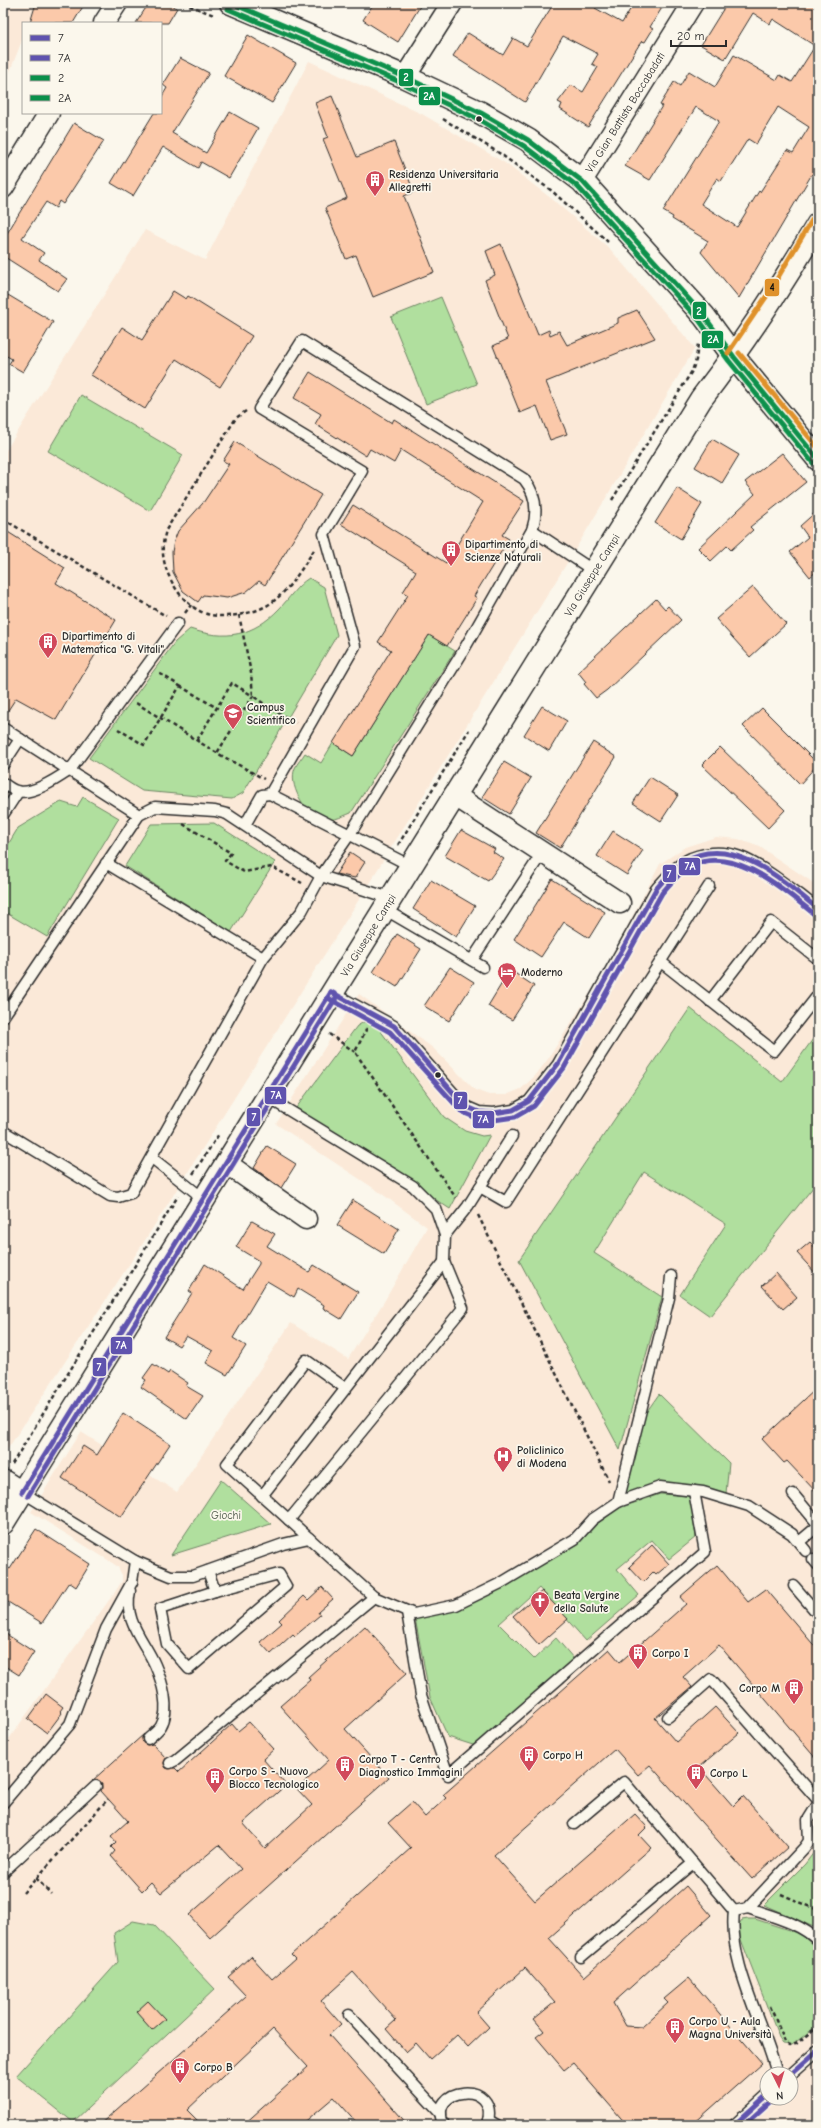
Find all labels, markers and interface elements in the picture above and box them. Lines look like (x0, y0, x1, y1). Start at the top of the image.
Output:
legend (22, 22, 162, 114)
scale bar (671, 22, 726, 48)
text: 20 m (677, 29, 705, 43)
text: 7 (58, 31, 64, 45)
street label: Via Gian Battista Boccabadati (583, 50, 668, 175)
text: 7A (58, 51, 71, 65)
line badge: 2 (398, 68, 414, 87)
text: 2 (58, 71, 64, 85)
text: 2 (403, 71, 409, 84)
line badge: 2A (418, 86, 441, 106)
text: 2A (423, 90, 435, 103)
text: 2A (58, 91, 71, 105)
unlabelled marker (474, 114, 484, 124)
place label: Residenza Universitaria Allegretti (389, 168, 499, 194)
building icon: Residenza Universitaria Allegretti (364, 169, 386, 197)
line badge: 4 (764, 278, 780, 297)
text: 4 (769, 281, 775, 294)
line badge: 2 (692, 301, 707, 320)
text: 2 (696, 305, 702, 318)
line badge: 2A (701, 330, 724, 349)
text: 2A (707, 333, 719, 346)
street label: Via Giuseppe Campi (562, 532, 623, 619)
place label: Dipartimento di Scienze Naturali (465, 538, 541, 564)
building icon: Dipartimento di Scienze Naturali (440, 539, 462, 567)
place label: Dipartimento di Matematica "G. Vitali" (62, 630, 165, 656)
building icon: Dipartimento di Matematica "G. Vitali" (37, 631, 59, 659)
place label: Campus Scientifico (247, 701, 296, 727)
school or university icon: Campus Scientifico (222, 702, 244, 730)
line badge: 7A (678, 857, 701, 876)
text: 7A (684, 860, 696, 873)
line badge: 7 (662, 864, 677, 883)
text: 7 (667, 868, 672, 881)
street label: Via Giuseppe Campi (338, 892, 399, 979)
hotel icon: Moderno (496, 961, 518, 989)
place label: Moderno (521, 966, 563, 979)
unlabelled marker (433, 1070, 443, 1080)
line badge: 7A (264, 1086, 287, 1105)
text: 7A (270, 1089, 282, 1102)
line badge: 7 (453, 1091, 468, 1110)
text: 7 (458, 1094, 463, 1107)
line badge: 7 (246, 1107, 261, 1127)
line badge: 7A (472, 1110, 495, 1129)
text: 7 (252, 1111, 257, 1124)
text: 7A (477, 1113, 489, 1126)
line badge: 7A (110, 1336, 133, 1355)
text: 7A (115, 1339, 127, 1352)
line badge: 7 (92, 1357, 107, 1377)
text: 7 (97, 1361, 102, 1374)
place label: Policlinico di Modena (517, 1444, 567, 1470)
hospital icon: Policlinico di Modena (492, 1445, 514, 1473)
park label: Giochi (211, 1509, 241, 1522)
place label: Beata Vergine della Salute (554, 1589, 620, 1615)
church icon: Beata Vergine della Salute (529, 1590, 551, 1618)
building icon: Corpo I (627, 1642, 649, 1670)
place label: Corpo I (652, 1647, 689, 1660)
building icon: Corpo M (783, 1677, 805, 1705)
place label: Corpo M (739, 1682, 780, 1695)
building icon: Corpo H (518, 1744, 540, 1772)
place label: Corpo H (543, 1749, 583, 1762)
place label: Corpo T - Centro Diagnostico Immagini (359, 1753, 462, 1779)
building icon: Corpo T - Centro Diagnostico Immagini (334, 1754, 356, 1782)
building icon: Corpo L (685, 1762, 707, 1790)
place label: Corpo S - Nuovo Blocco Tecnologico (229, 1765, 319, 1791)
building icon: Corpo S - Nuovo Blocco Tecnologico (204, 1766, 226, 1794)
place label: Corpo L (710, 1767, 748, 1780)
place label: Corpo U - Aula Magna Università (689, 2015, 772, 2041)
building icon: Corpo U - Aula Magna Università (664, 2016, 686, 2044)
building icon: Corpo B (169, 2056, 191, 2084)
place label: Corpo B (194, 2061, 233, 2074)
north arrow (759, 2066, 799, 2106)
text: N (776, 2089, 784, 2102)

